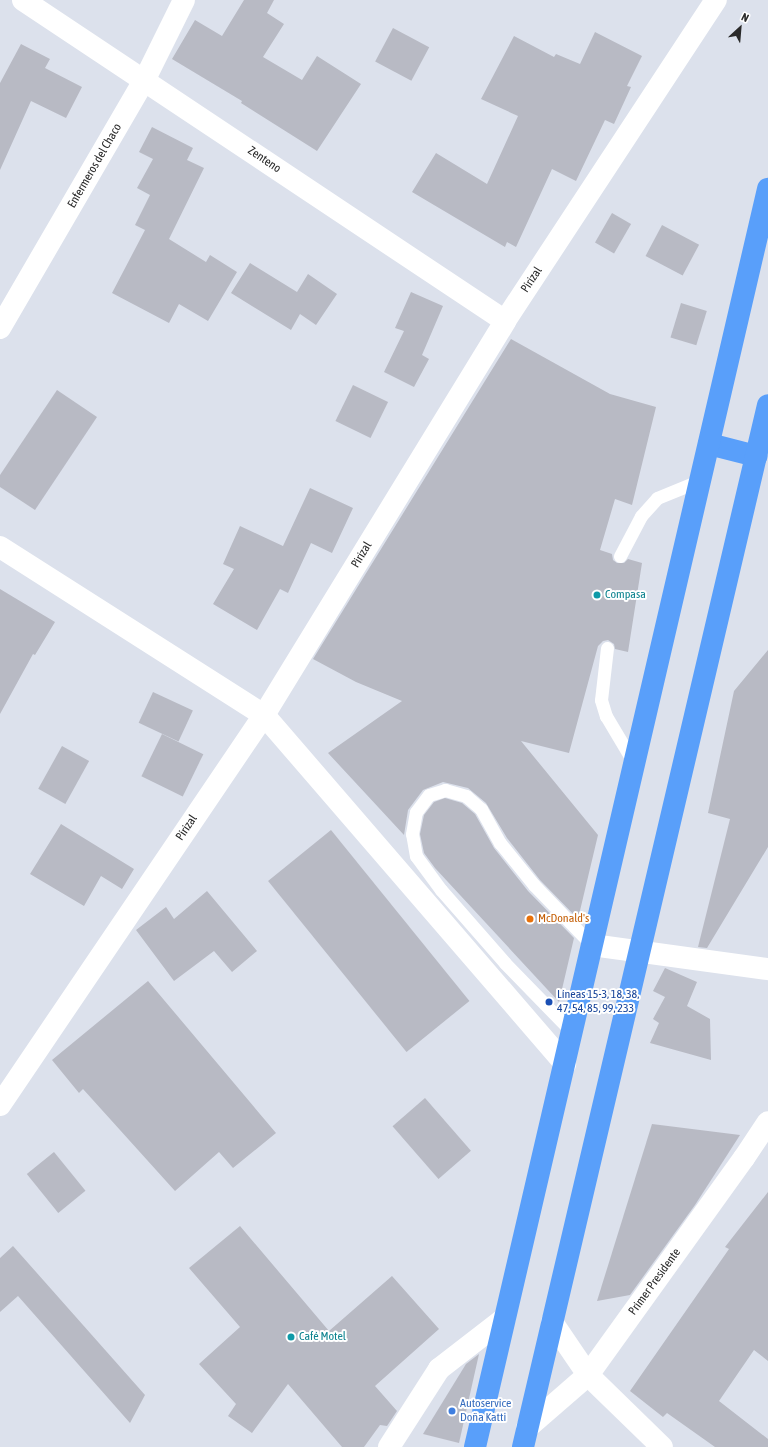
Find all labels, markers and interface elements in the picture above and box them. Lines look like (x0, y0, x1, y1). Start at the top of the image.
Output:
north arrow (720, 8, 760, 48)
text: N (740, 10, 751, 24)
street label: Enfermeros del Chaco (65, 121, 125, 211)
street label: Zenteno (245, 144, 283, 176)
street label: Pirizal (518, 264, 546, 296)
street label: Pirizal (349, 539, 375, 571)
place label: Compasa (605, 588, 646, 602)
marker: Compasa (592, 590, 602, 600)
street label: Pirizal (173, 812, 201, 844)
place label: McDonald's (538, 912, 589, 926)
marker: McDonald's (525, 914, 535, 924)
place label: Líneas 15-3, 18, 38, 47, 54, 85, 99, 233 (557, 988, 639, 1016)
marker: Líneas 15-3, 18, 38, 47, 54, 85, 99, 233 (544, 997, 554, 1007)
street label: Primer Presidente (626, 1246, 684, 1318)
place label: Café Motel (299, 1330, 346, 1344)
marker: Café Motel (286, 1332, 296, 1342)
place label: Autoservice Doña Katti (460, 1397, 511, 1425)
marker: Autoservice Doña Katti (447, 1406, 457, 1416)

